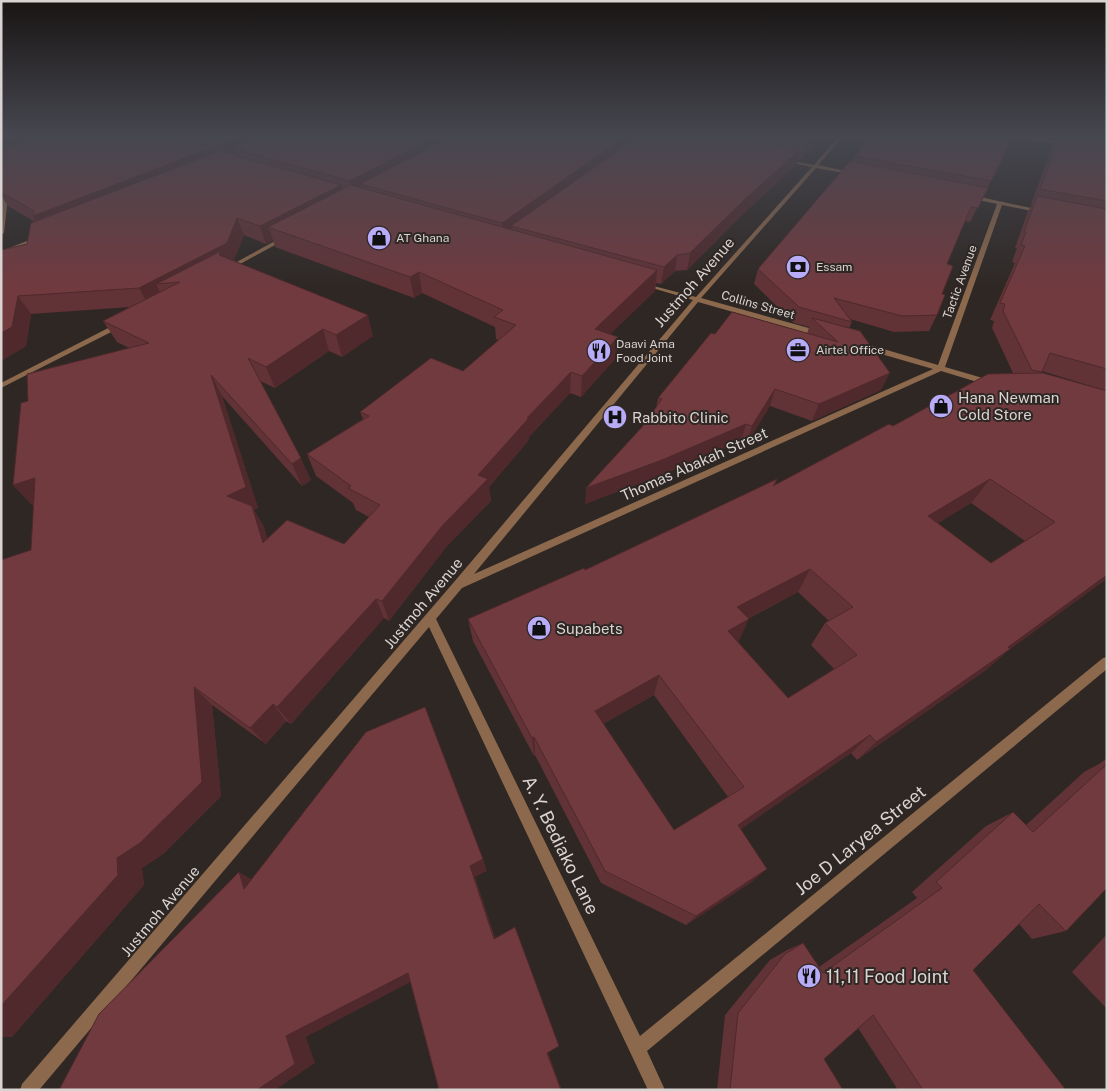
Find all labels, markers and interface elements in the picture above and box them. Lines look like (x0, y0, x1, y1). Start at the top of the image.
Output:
shop icon: AT Ghana (366, 225, 392, 251)
place label: AT Ghana (396, 231, 449, 245)
street label: Justmoh Avenue (650, 234, 738, 330)
street label: Tactic Avenue (940, 243, 980, 321)
bank icon: Essam (785, 254, 811, 280)
place label: Essam (816, 260, 853, 274)
street label: Collins Street (720, 288, 797, 322)
place label: Daavi Ama Food Joint (616, 337, 675, 365)
office icon: Airtel Office (785, 337, 811, 363)
restaurant icon: Daavi Ama Food Joint (586, 338, 612, 364)
place label: Airtel Office (816, 343, 884, 357)
place label: Hana Newman Cold Store (958, 389, 1060, 423)
shop icon: Hana Newman Cold Store (928, 393, 954, 419)
hospital icon: Rabbito Clinic (602, 404, 628, 430)
place label: Rabbito Clinic (632, 409, 729, 426)
street label: Thomas Abakah Street (618, 424, 770, 504)
street label: Justmoh Avenue (380, 554, 466, 652)
shop icon: Supabets (526, 615, 552, 641)
place label: Supabets (556, 620, 622, 637)
street label: A. Y. Bediako Lane (518, 772, 604, 918)
street label: Joe D Laryea Street (790, 781, 930, 899)
street label: Justmoh Avenue (117, 862, 203, 960)
restaurant icon: 11,11 Food Joint (796, 963, 822, 989)
place label: 11,11 Food Joint (826, 966, 949, 987)

